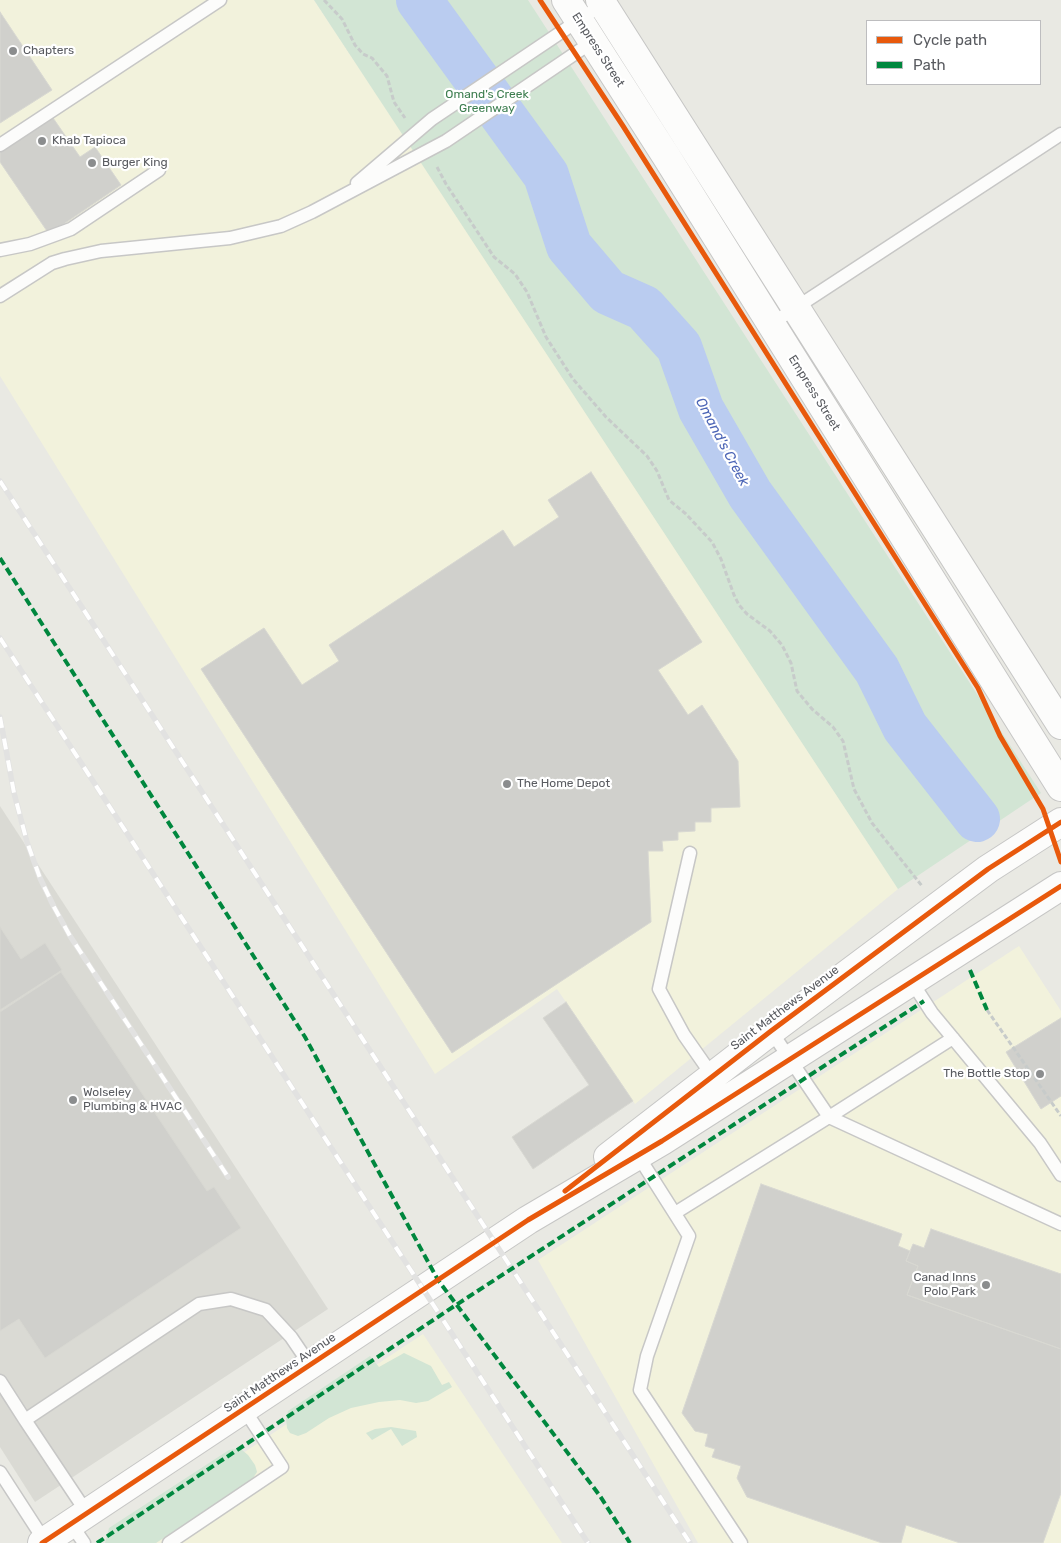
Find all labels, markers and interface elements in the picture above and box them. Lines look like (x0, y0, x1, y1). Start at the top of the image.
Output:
street label: Empress Street (569, 10, 627, 90)
legend (866, 20, 1041, 85)
text: Cycle path (913, 31, 987, 49)
place label: Chapters (23, 44, 74, 58)
marker: Chapters (7, 45, 19, 57)
text: Path (913, 56, 946, 74)
park label: Omand's Creek Greenway (445, 88, 529, 116)
place label: Khab Tapioca (52, 134, 126, 148)
marker: Khab Tapioca (36, 135, 48, 147)
place label: Burger King (102, 156, 168, 170)
marker: Burger King (86, 157, 98, 169)
street label: Empress Street (785, 353, 843, 433)
water label: Omand's Creek (692, 395, 752, 489)
place label: The Home Depot (517, 777, 610, 791)
marker: The Home Depot (501, 778, 513, 790)
street label: Saint Matthews Avenue (728, 963, 842, 1053)
place label: The Bottle Stop (943, 1067, 1030, 1081)
marker: The Bottle Stop (1034, 1068, 1046, 1080)
place label: Wolseley Plumbing & HVAC (83, 1086, 182, 1114)
marker: Wolseley Plumbing & HVAC (67, 1094, 79, 1106)
place label: Canad Inns Polo Park (913, 1271, 976, 1299)
marker: Canad Inns Polo Park (980, 1279, 992, 1291)
street label: Saint Matthews Avenue (221, 1330, 339, 1416)

